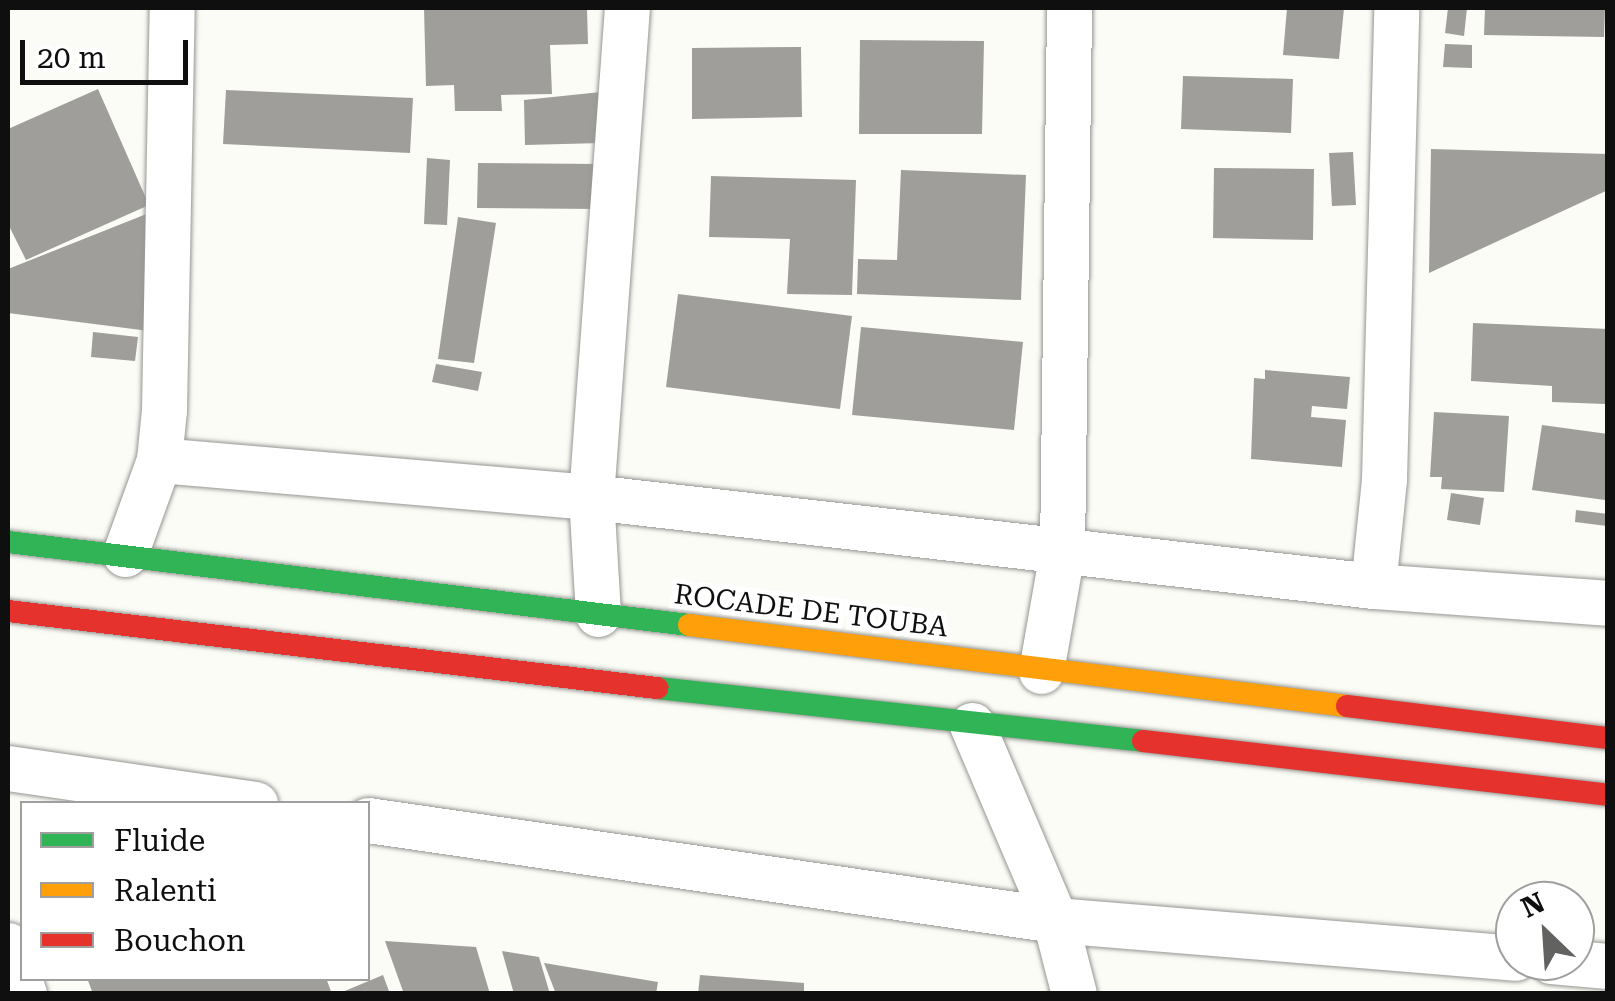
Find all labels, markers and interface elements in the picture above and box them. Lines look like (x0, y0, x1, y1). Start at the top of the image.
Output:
scale bar (25, 20, 192, 82)
text: 20 m (37, 40, 106, 75)
street label: ROCADE DE TOUBA (672, 578, 950, 644)
legend (20, 801, 370, 981)
text: Fluide (114, 823, 205, 858)
text: Ralenti (114, 873, 217, 908)
north arrow (1495, 881, 1595, 981)
text: N (1516, 886, 1550, 925)
text: Bouchon (114, 923, 245, 958)

